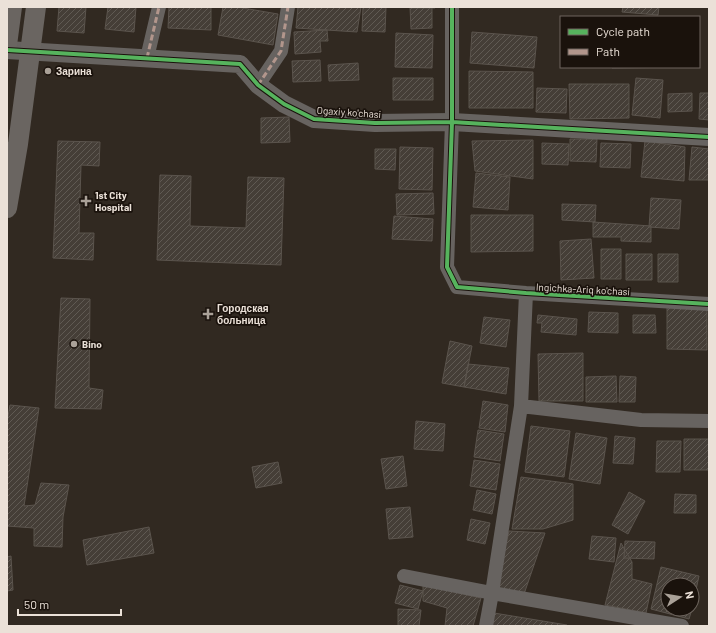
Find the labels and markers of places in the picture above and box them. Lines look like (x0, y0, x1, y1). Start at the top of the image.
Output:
place label: Зарина (56, 65, 92, 77)
marker: Зарина (43, 66, 53, 76)
place label: 1st City Hospital (95, 189, 132, 213)
marker: 1st City Hospital (80, 195, 92, 207)
place label: Городская больница (217, 302, 269, 326)
marker: Городская больница (202, 308, 214, 320)
place label: Bino (82, 338, 102, 350)
marker: Bino (69, 339, 79, 349)

